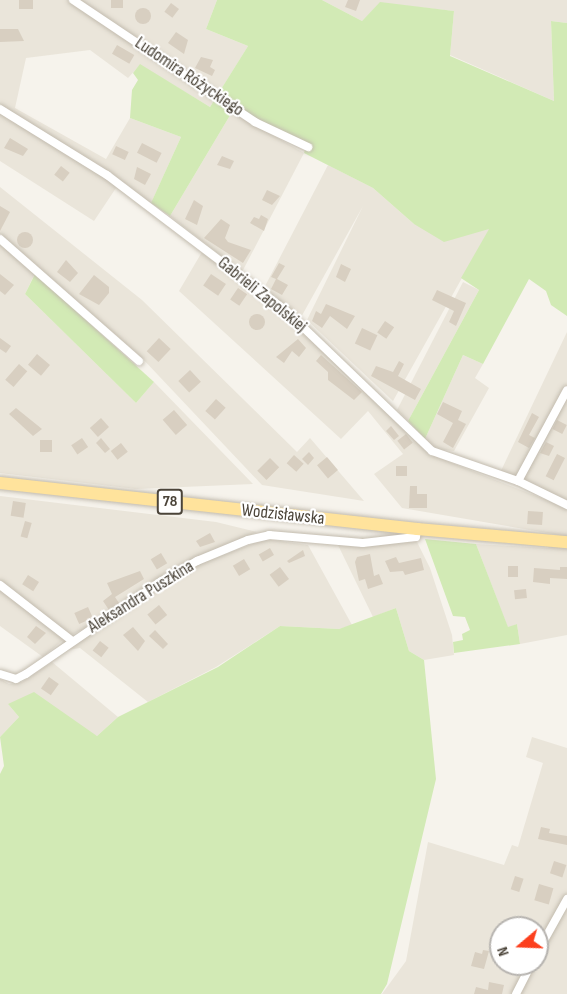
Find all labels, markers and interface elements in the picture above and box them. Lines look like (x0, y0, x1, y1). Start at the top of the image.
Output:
street label: Ludomira Różyckiego (130, 33, 248, 121)
street label: Gabrieli Zapolskiej (213, 252, 311, 338)
road number: 78 (156, 489, 184, 515)
street label: Wodzisławska (240, 500, 326, 530)
street label: Aleksandra Puszkina (84, 556, 198, 638)
north arrow (489, 916, 549, 976)
text: N (493, 944, 514, 959)

